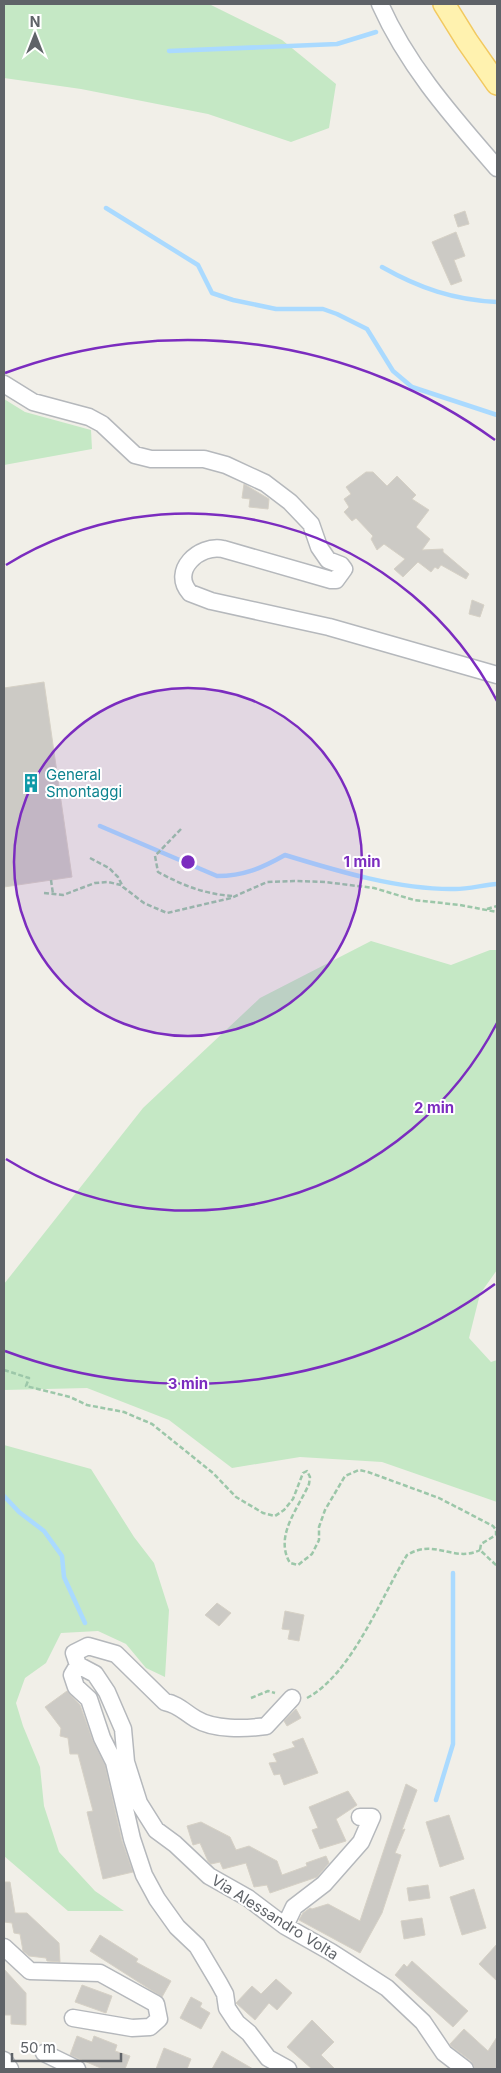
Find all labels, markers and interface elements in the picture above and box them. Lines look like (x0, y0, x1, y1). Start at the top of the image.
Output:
north arrow (10, 10, 60, 60)
text: N (30, 13, 40, 30)
place label: General Smontaggi (46, 765, 122, 801)
building icon: General Smontaggi (20, 772, 42, 794)
text: 1 min (343, 852, 381, 871)
centre of rings (179, 853, 197, 871)
text: 2 min (414, 1098, 454, 1117)
text: 3 min (168, 1374, 208, 1393)
street label: Via Alessandro Volta (208, 1870, 342, 1964)
scale bar (12, 2030, 121, 2062)
text: 50 m (20, 2038, 56, 2057)

